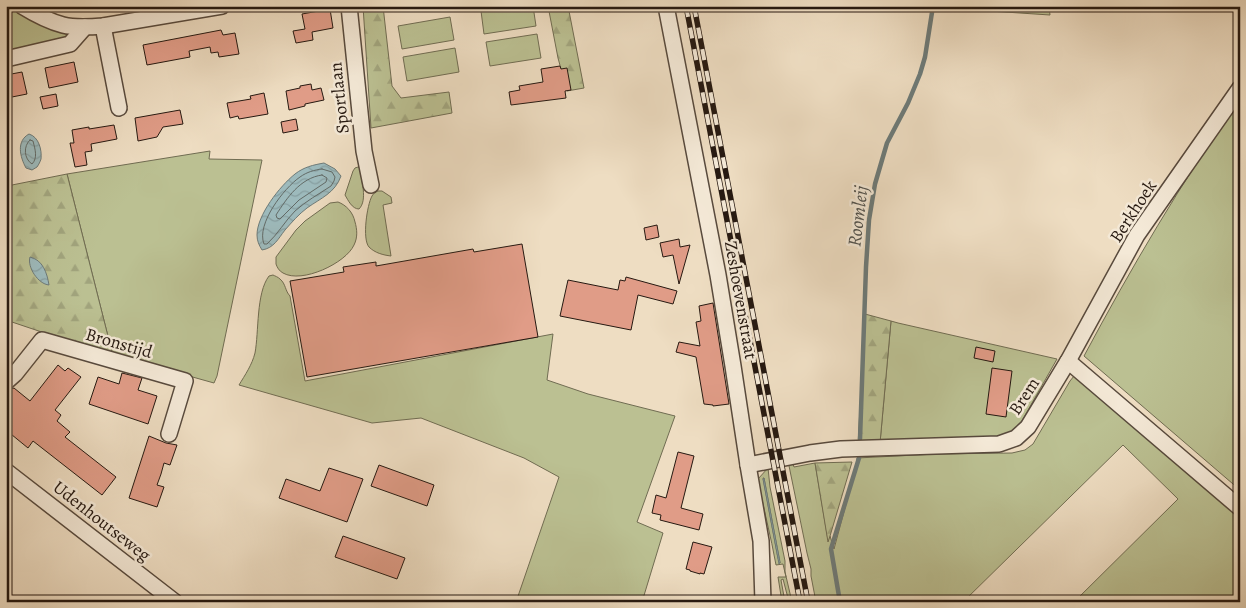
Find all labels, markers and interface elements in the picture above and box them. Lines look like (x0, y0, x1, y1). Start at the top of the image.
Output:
street label: Sportlaan (323, 61, 355, 135)
street label: Berkhoek (1104, 175, 1162, 247)
water label: Roomleij (841, 184, 875, 248)
street label: Zeshoevenstraat (719, 239, 763, 361)
street label: Bronstijd (83, 322, 156, 364)
street label: Brem (1003, 373, 1045, 419)
street label: Udenhoutseweg (48, 475, 156, 567)

